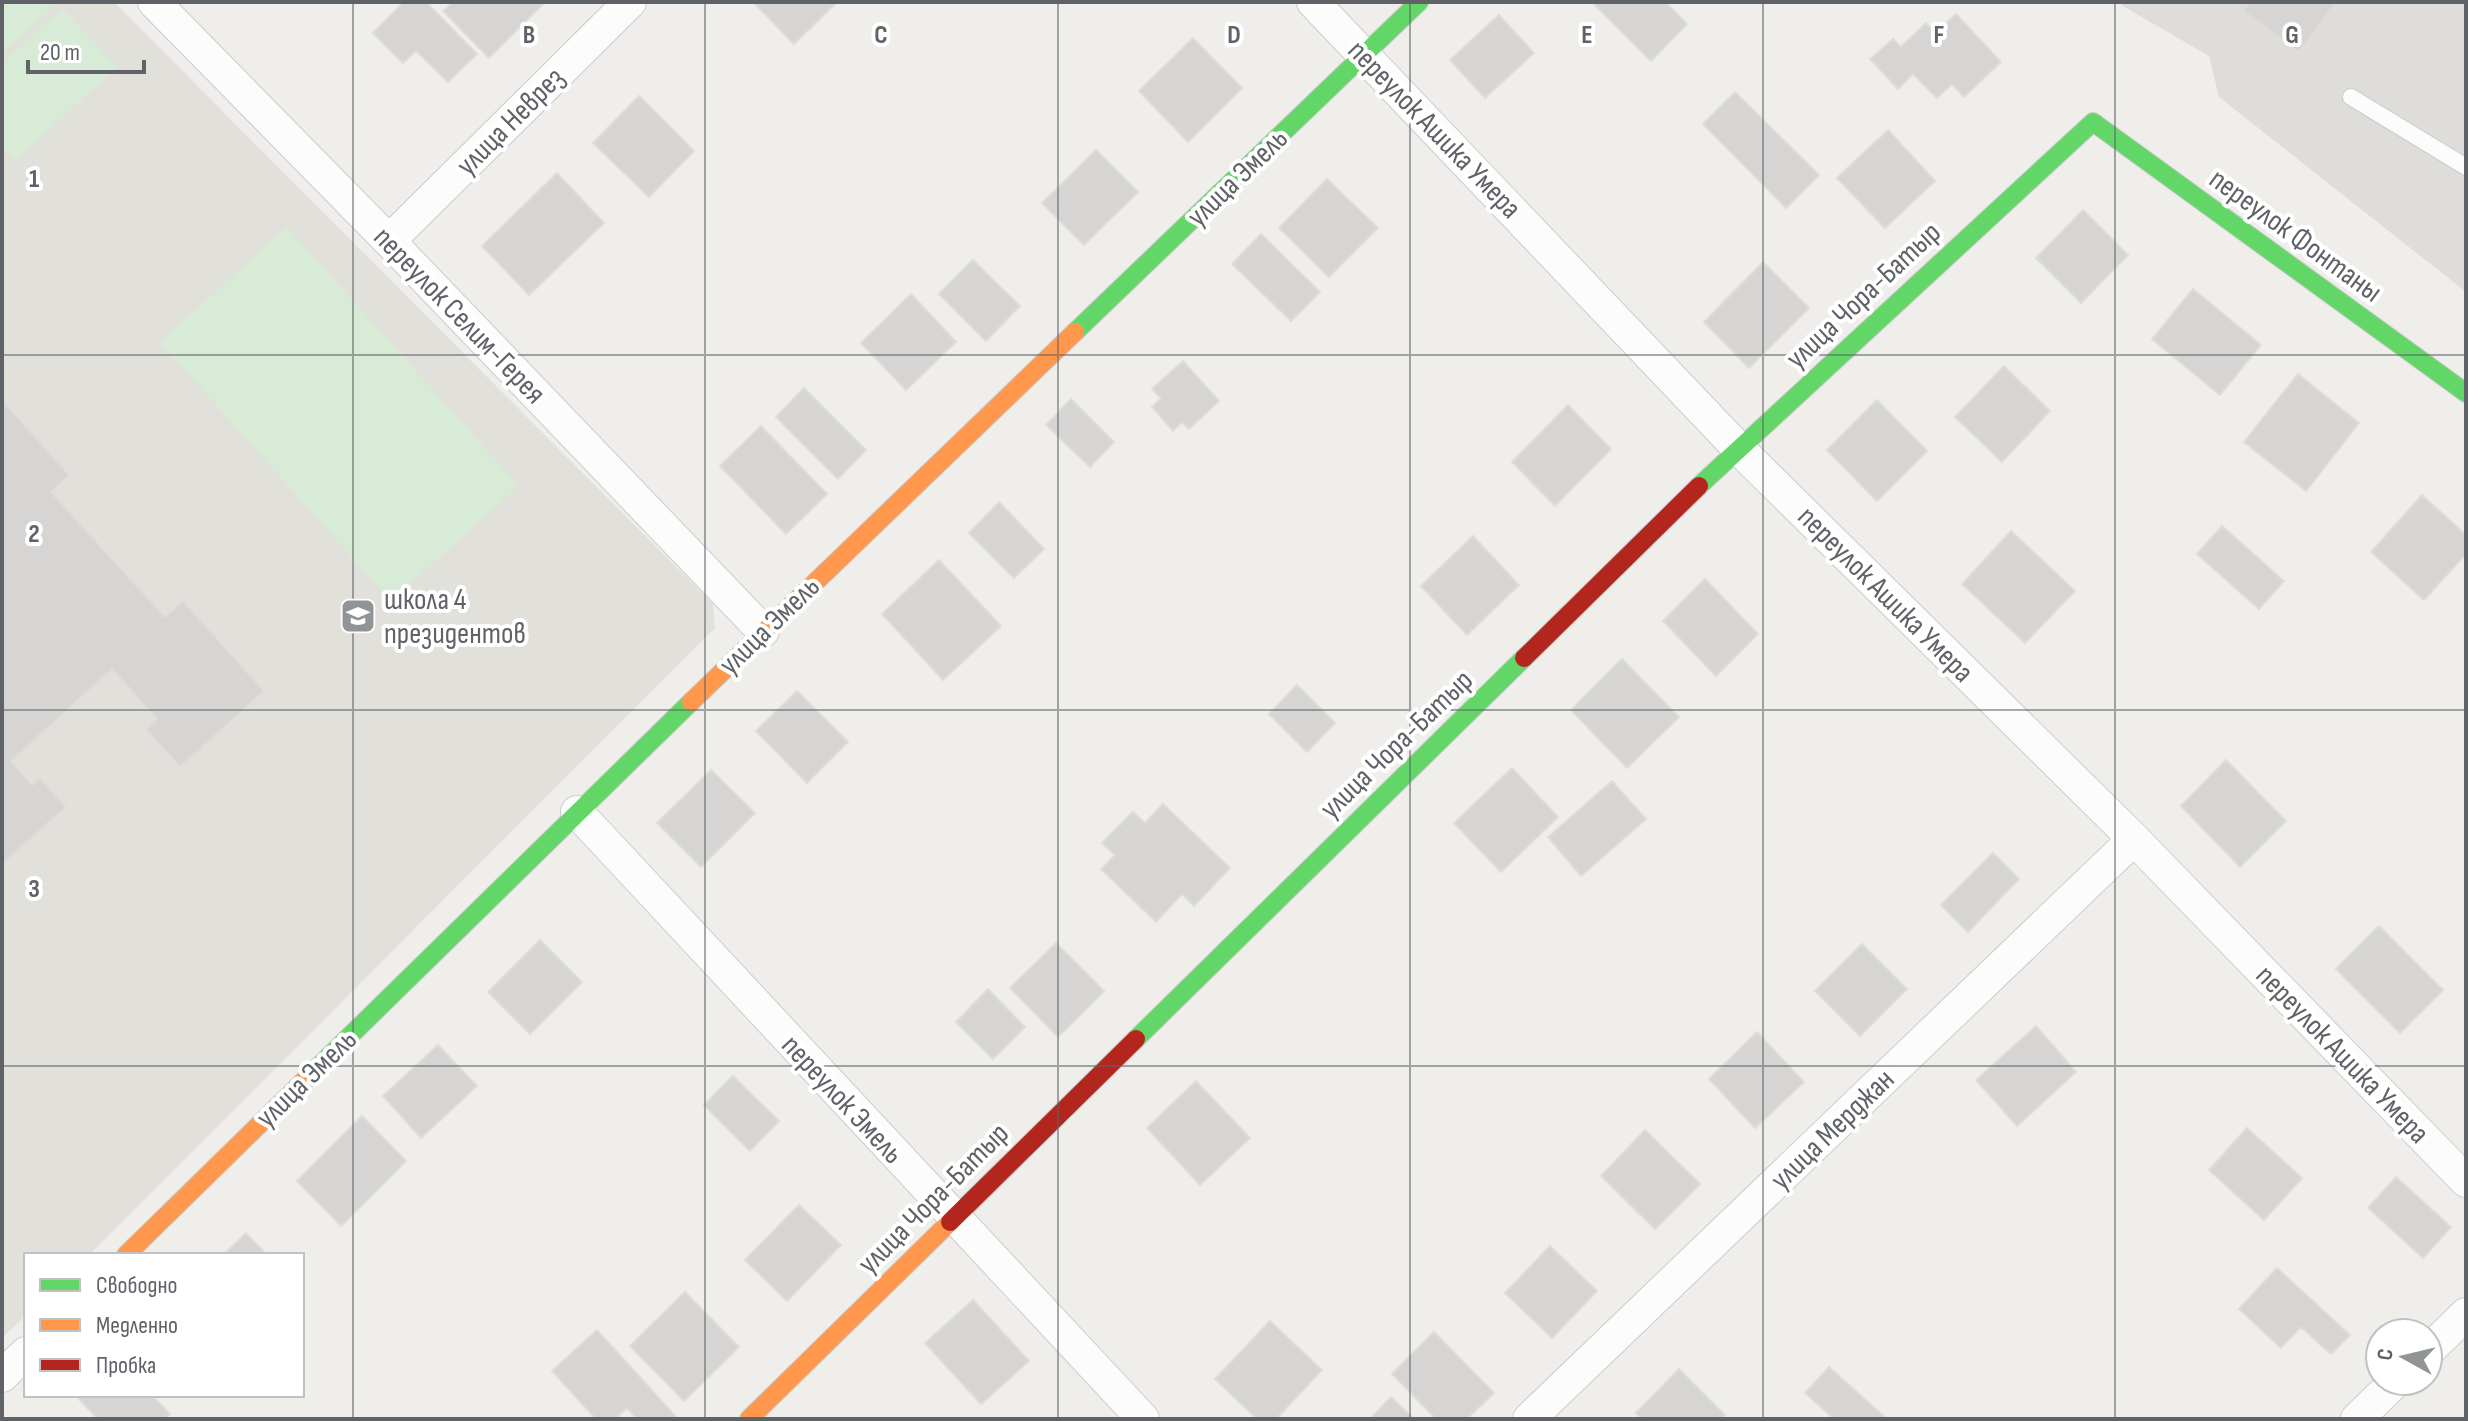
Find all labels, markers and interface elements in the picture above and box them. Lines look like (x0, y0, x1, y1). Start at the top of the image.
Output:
text: B (523, 20, 535, 51)
text: C (874, 20, 888, 51)
text: D (1227, 20, 1241, 51)
text: E (1581, 20, 1593, 51)
text: F (1934, 20, 1945, 51)
text: G (2285, 20, 2299, 51)
scale bar (28, 24, 144, 74)
street label: переулок Ашика Умера (1340, 33, 1529, 226)
text: 20 m (40, 38, 80, 67)
street label: улица Неврез (449, 60, 572, 183)
street label: улица Эмель (1180, 121, 1296, 235)
street label: переулок Фонтаны (2202, 161, 2389, 310)
text: 1 (29, 164, 39, 195)
street label: улица Чора-Батыр (1779, 215, 1949, 377)
street label: переулок Селим-Герея (366, 220, 553, 412)
street label: переулок Ашика Умера (1790, 499, 1981, 690)
text: 2 (28, 519, 40, 550)
street label: улица Эмель (712, 569, 828, 683)
place label: школа 4 президентов (384, 582, 526, 652)
school or university icon: школа 4 президентов (339, 597, 377, 635)
street label: улица Чора-Батыр (1313, 663, 1481, 827)
text: 3 (28, 874, 40, 905)
street label: переулок Ашика Умера (2248, 958, 2437, 1151)
street label: улица Эмель (249, 1022, 365, 1136)
street label: переулок Эмель (774, 1028, 911, 1172)
street label: улица Мерджан (1763, 1062, 1902, 1198)
street label: улица Чора-Батыр (851, 1116, 1017, 1282)
legend (24, 1253, 304, 1397)
text: Свободно (96, 1271, 177, 1300)
text: Медленно (96, 1311, 178, 1340)
north arrow (2364, 1317, 2444, 1397)
text: С (2372, 1347, 2400, 1362)
text: Пробка (96, 1351, 156, 1380)

